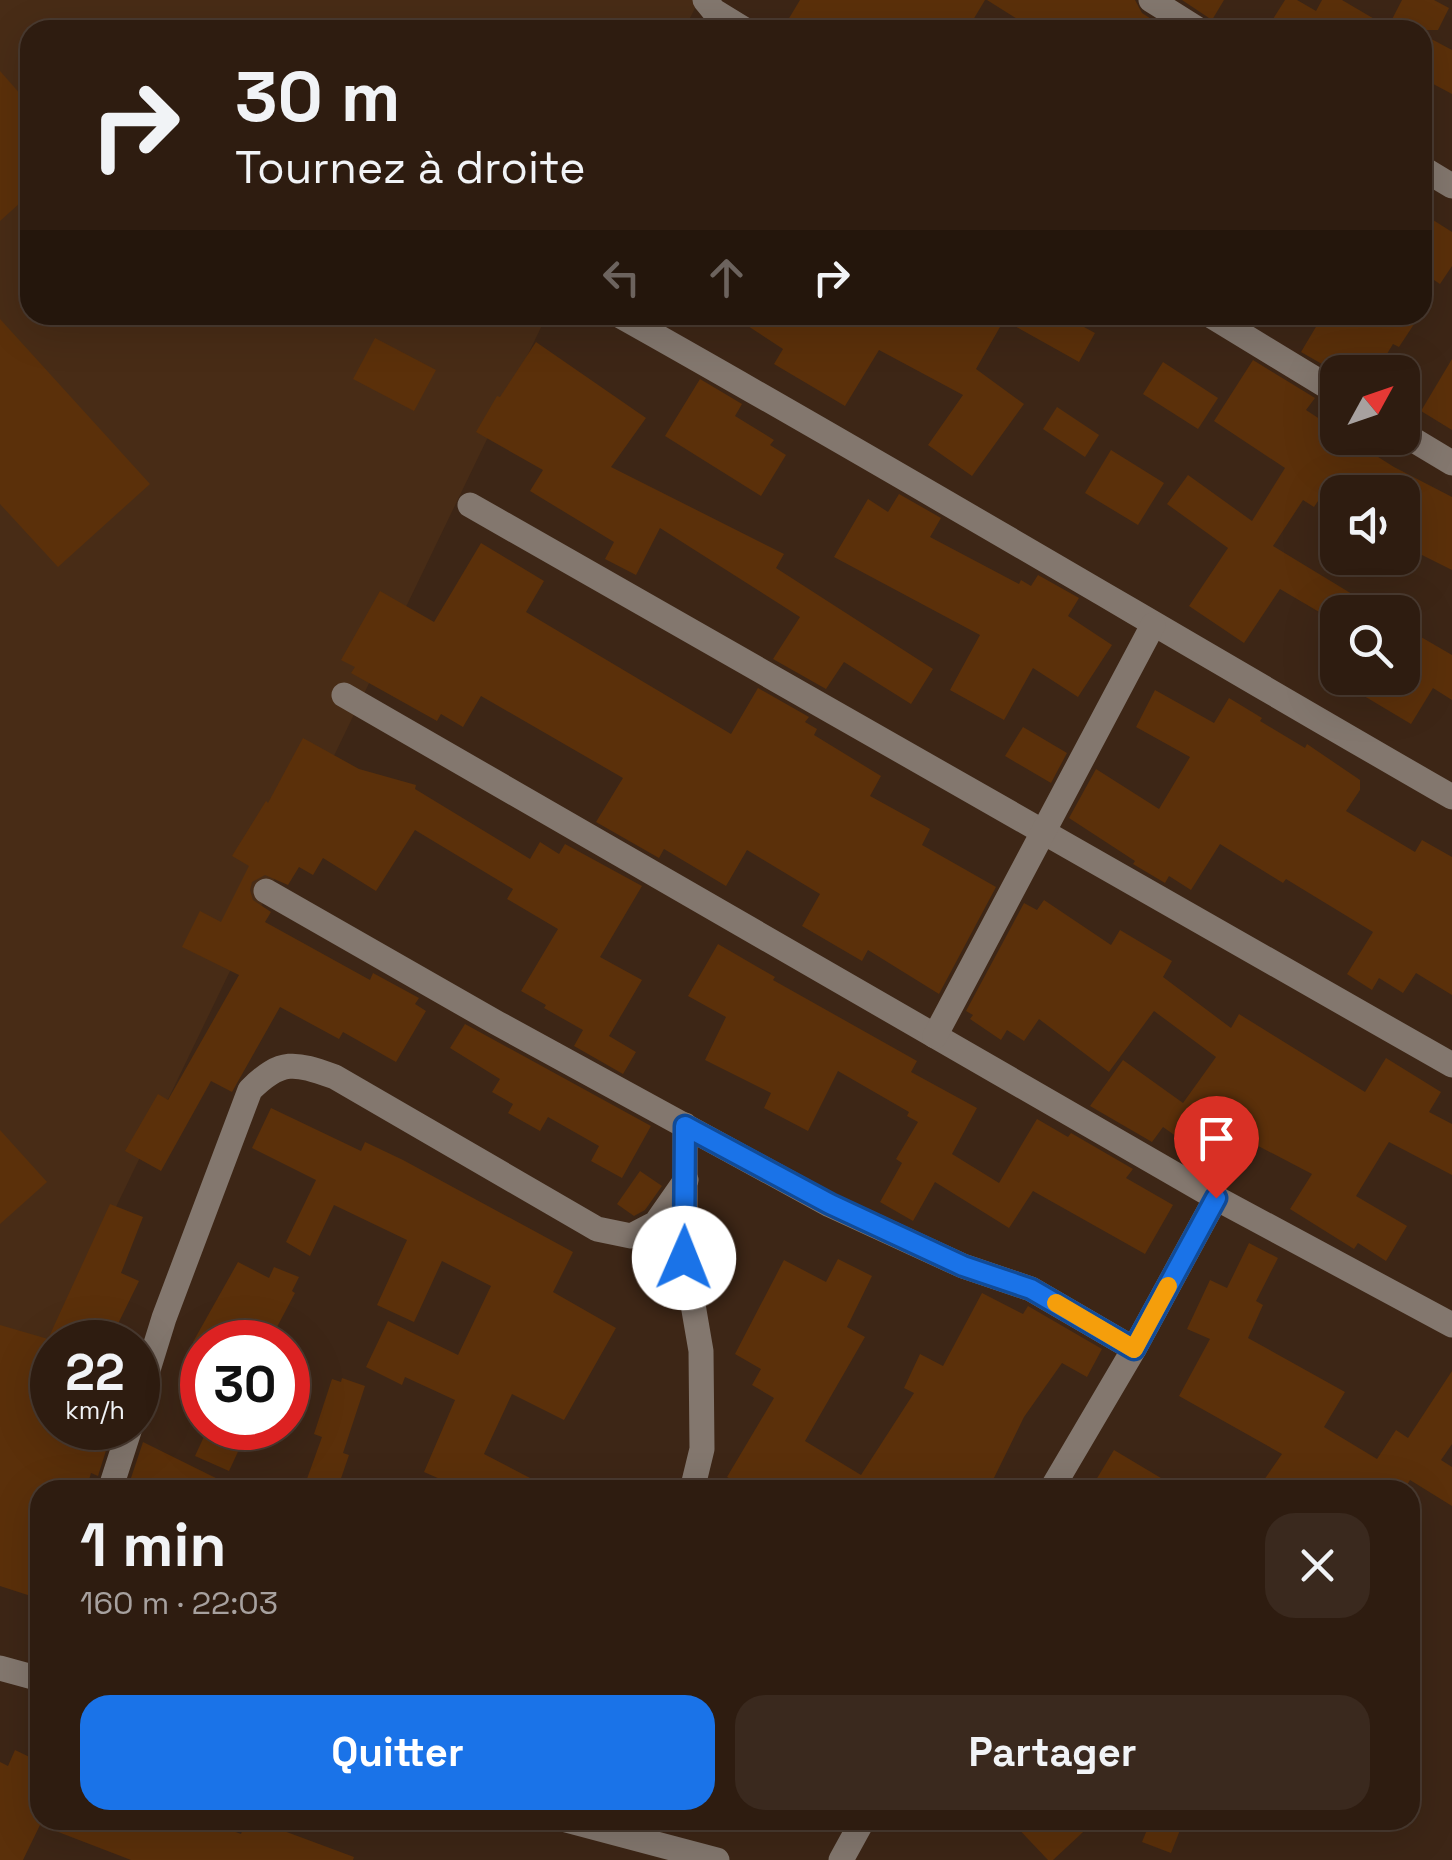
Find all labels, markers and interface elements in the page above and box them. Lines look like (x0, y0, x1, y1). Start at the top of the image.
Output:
text: 30 m (235, 52, 400, 141)
icon: right (70, 60, 200, 190)
text: Tournez à droite (235, 139, 586, 196)
icon: left (594, 250, 649, 305)
icon: ahead (699, 250, 754, 305)
icon: right (804, 250, 859, 305)
north arrow (1320, 355, 1420, 455)
map controls (1320, 355, 1420, 695)
button: sound (1320, 475, 1420, 575)
button: search (1320, 595, 1420, 695)
pin (1174, 1096, 1259, 1199)
icon: arrive (1189, 1111, 1244, 1166)
position arrow (632, 1206, 736, 1310)
speed limit sign: 30 (180, 1320, 310, 1450)
text: 22 (65, 1341, 125, 1405)
text: km/h (65, 1394, 125, 1426)
text: 1 min (80, 1507, 227, 1584)
button: close (1265, 1513, 1370, 1618)
text: 160 m · 22:03 (80, 1583, 278, 1623)
button: Quitter (80, 1695, 715, 1810)
button: Partager (735, 1695, 1370, 1810)

